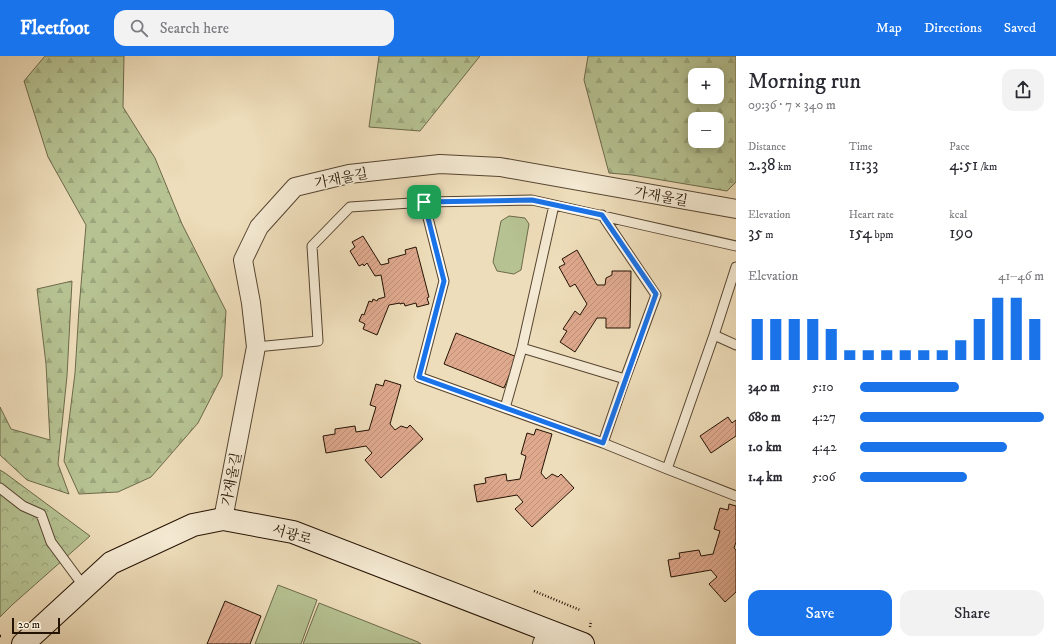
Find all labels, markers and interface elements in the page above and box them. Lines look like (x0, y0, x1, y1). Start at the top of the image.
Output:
search box (114, 10, 394, 46)
text: Fleetfoot (20, 17, 90, 40)
icon: search (128, 17, 150, 39)
text: Search here (160, 19, 229, 38)
text: Map (876, 19, 902, 37)
text: Directions (924, 19, 982, 37)
text: Saved (1004, 19, 1036, 37)
map controls (688, 68, 724, 148)
button: + (688, 68, 724, 104)
text: Morning run (748, 68, 861, 95)
button: share (1002, 69, 1044, 111)
text: 09:36 · 7 × 340 m (748, 97, 836, 113)
button: − (688, 112, 724, 148)
text: Distance (748, 140, 786, 154)
text: Time (849, 140, 873, 154)
text: Pace (949, 140, 970, 154)
text: 2.38 (748, 154, 775, 176)
text: 11:33 (849, 154, 878, 176)
text: 4:51 (949, 154, 978, 176)
text: km (775, 160, 792, 174)
text: /km (978, 160, 997, 174)
street label: 가재울길 (313, 165, 369, 193)
street label: 가재울길 (633, 183, 689, 211)
pin (407, 185, 441, 219)
icon: arrive (413, 191, 435, 213)
text: Elevation (748, 208, 791, 222)
text: Heart rate (849, 208, 894, 222)
text: kcal (949, 208, 967, 222)
text: 35 (748, 222, 763, 244)
text: 154 (849, 222, 872, 244)
text: 190 (949, 222, 973, 244)
text: m (763, 228, 773, 242)
text: bpm (872, 228, 893, 242)
text: Elevation (748, 268, 798, 284)
text: 41–46 m (998, 268, 1044, 284)
text: 340 m (748, 379, 780, 395)
text: 5:10 (812, 379, 834, 395)
text: 680 m (748, 409, 781, 425)
text: 4:27 (812, 409, 836, 425)
text: 1.0 km (748, 439, 782, 455)
text: 4:42 (812, 439, 837, 455)
street label: 가재울길 (218, 451, 246, 507)
text: 1.4 km (748, 469, 782, 485)
text: 5:06 (812, 469, 836, 485)
street label: 서광로 (270, 521, 314, 549)
button: Save (748, 590, 892, 636)
button: Share (900, 590, 1044, 636)
scale bar (12, 616, 60, 635)
text: 20 m (18, 618, 40, 632)

